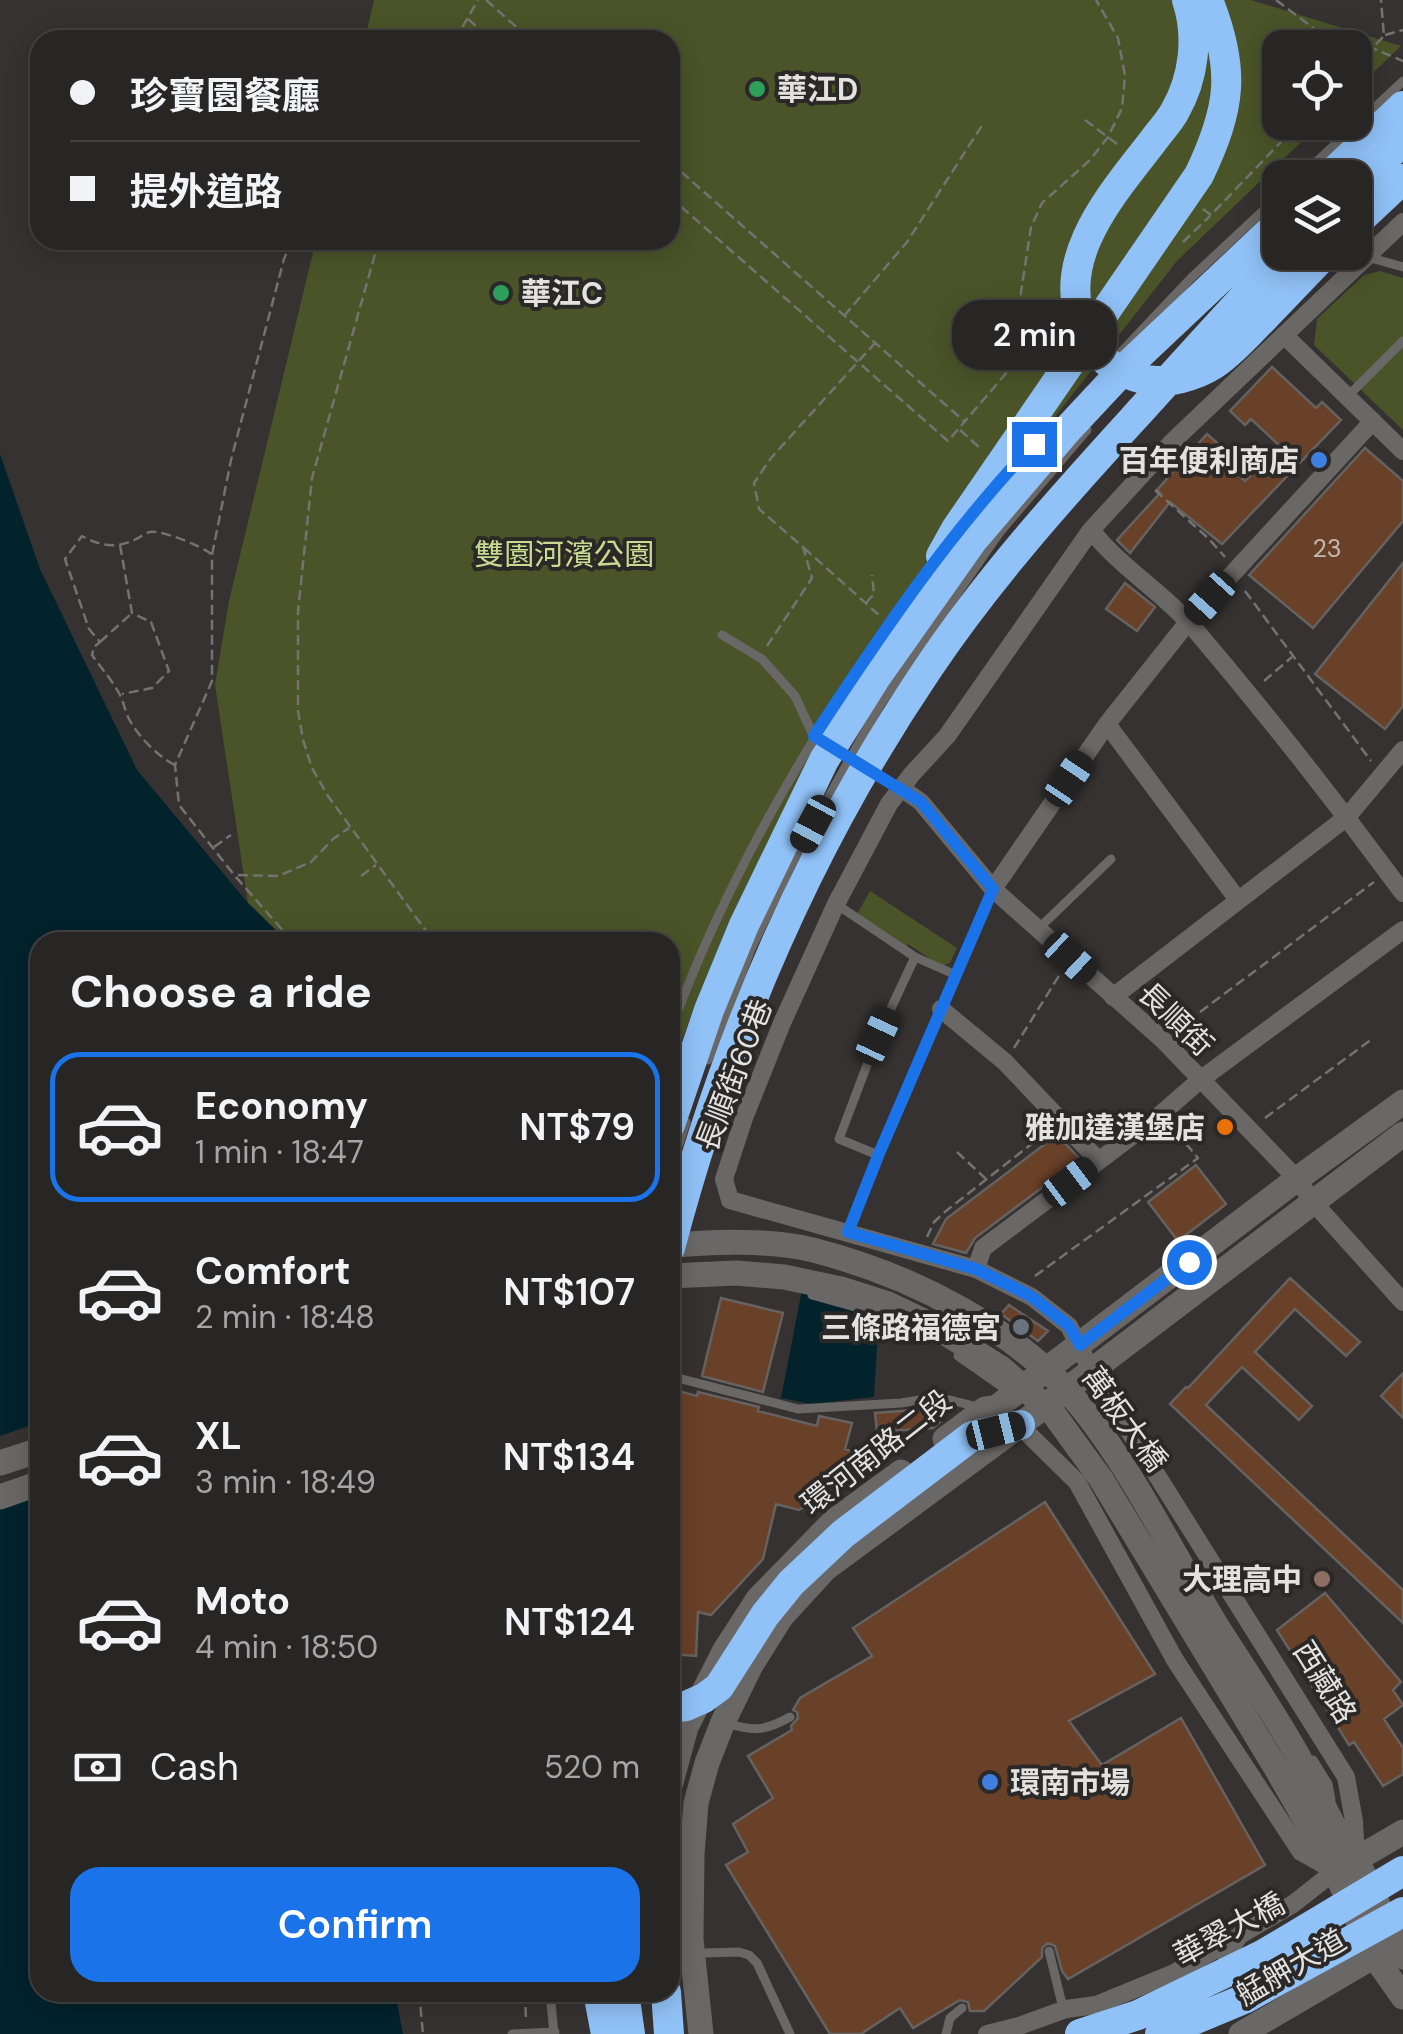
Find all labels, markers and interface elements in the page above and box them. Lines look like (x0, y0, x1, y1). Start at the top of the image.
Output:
map controls (1262, 30, 1372, 270)
button: locate (1262, 30, 1372, 140)
place label: 華江D (777, 70, 858, 109)
text: 珍寶園餐廳 (130, 71, 320, 121)
marker: 華江D (746, 78, 768, 100)
button: layers (1262, 160, 1372, 270)
text: 提外道路 (130, 167, 282, 217)
place label: 華江C (521, 274, 603, 313)
marker: 華江C (490, 282, 512, 304)
callout: 2 min (952, 299, 1116, 369)
text: 2 min (993, 314, 1076, 356)
route end (1012, 422, 1057, 467)
place label: 百年便利商店 (1119, 441, 1299, 480)
marker: 百年便利商店 (1308, 449, 1330, 471)
house number: 23 (1312, 532, 1342, 565)
park label: 雙園河濱公園 (474, 535, 654, 574)
car (1179, 566, 1241, 630)
car (1040, 746, 1098, 812)
car (786, 790, 840, 858)
car (1038, 927, 1102, 989)
text: Choose a ride (70, 962, 372, 1021)
street label: 長順街 (1130, 974, 1222, 1064)
street label: 長順街60巷 (687, 994, 781, 1156)
car (852, 1002, 904, 1070)
text: Economy (195, 1081, 368, 1131)
icon: car (75, 1082, 165, 1172)
text: NT$79 (519, 1102, 635, 1152)
place label: 雅加達漢堡店 (1025, 1108, 1205, 1147)
marker: 雅加達漢堡店 (1214, 1116, 1236, 1138)
text: 1 min · 18:47 (195, 1131, 364, 1173)
car (1037, 1152, 1103, 1212)
route start (1167, 1240, 1212, 1285)
text: Comfort (195, 1246, 351, 1296)
icon: car (75, 1247, 165, 1337)
text: NT$107 (503, 1267, 635, 1317)
text: 2 min · 18:48 (195, 1296, 375, 1338)
place label: 三條路福德宮 (821, 1308, 1001, 1347)
marker: 三條路福德宮 (1010, 1316, 1032, 1338)
street label: 萬板大橋 (1074, 1359, 1176, 1479)
street label: 環河南路二段 (793, 1381, 959, 1523)
car (963, 1409, 1029, 1453)
text: XL (195, 1411, 242, 1461)
icon: car (75, 1412, 165, 1502)
text: NT$134 (503, 1432, 635, 1482)
text: 3 min · 18:49 (195, 1461, 376, 1503)
place label: 大理高中 (1182, 1560, 1302, 1599)
marker: 大理高中 (1311, 1568, 1333, 1590)
text: Moto (195, 1576, 290, 1626)
icon: car (75, 1577, 165, 1667)
text: NT$124 (504, 1597, 635, 1647)
text: 4 min · 18:50 (195, 1626, 378, 1668)
street label: 西藏路 (1285, 1634, 1365, 1730)
icon: cash (70, 1740, 125, 1795)
text: Cash (150, 1742, 239, 1792)
text: 520 m (544, 1746, 640, 1788)
place label: 環南市場 (1010, 1763, 1130, 1802)
marker: 環南市場 (979, 1771, 1001, 1793)
button: Confirm (70, 1867, 640, 1982)
street label: 華翠大橋 (1167, 1884, 1291, 1974)
street label: 艋舺大道 (1229, 1920, 1353, 2014)

